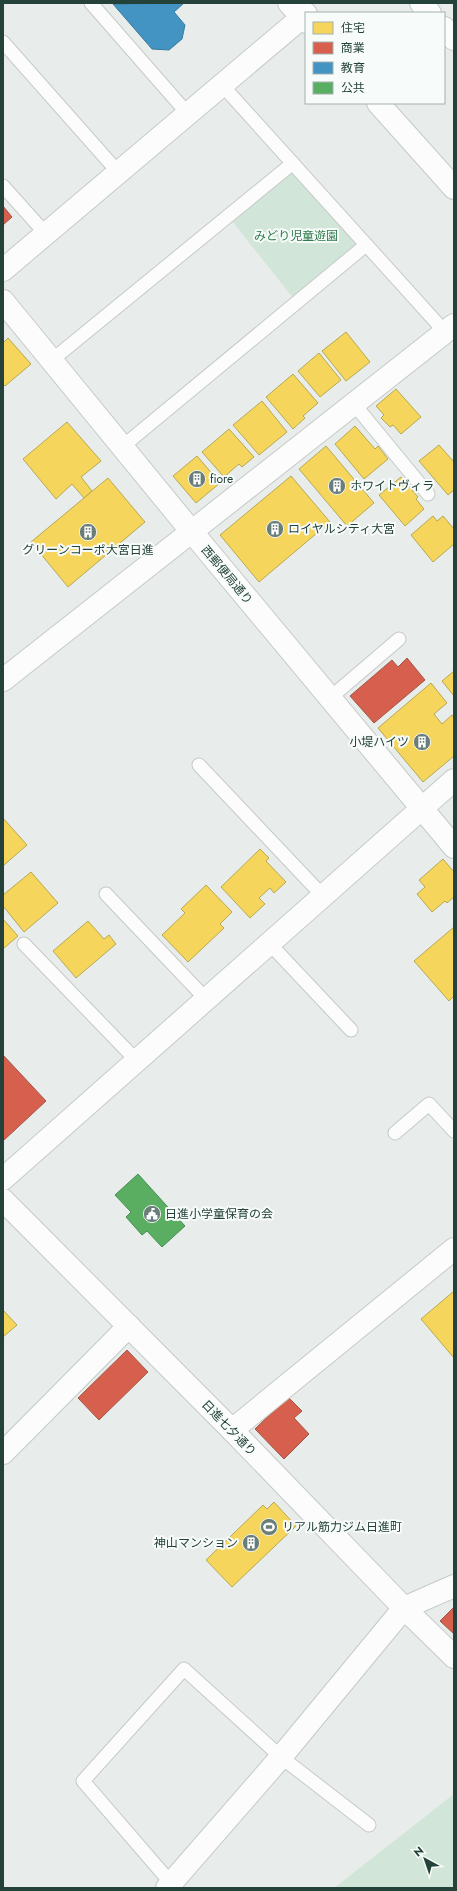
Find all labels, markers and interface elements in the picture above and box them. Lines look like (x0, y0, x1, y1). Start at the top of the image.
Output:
legend (305, 12, 445, 104)
text: 住宅 (341, 19, 365, 37)
text: 商業 (341, 39, 365, 57)
text: 教育 (341, 59, 365, 77)
text: 公共 (341, 79, 365, 97)
park label: みどり児童遊園 (254, 227, 338, 245)
building icon: fiore (187, 469, 207, 489)
place label: fiore (210, 470, 233, 488)
building icon: ホワイトヴィラ (327, 476, 347, 496)
place label: ホワイトヴィラ (350, 477, 434, 495)
building icon: ロイヤルシティ大宮 (265, 519, 285, 539)
place label: ロイヤルシティ大宮 (288, 520, 395, 538)
building icon: グリーンコーポ大宮日進 (78, 522, 98, 542)
place label: グリーンコーポ大宮日進 (22, 541, 154, 559)
street label: 西郵便局通り (197, 542, 257, 608)
building icon: 小堤ハイツ (412, 732, 432, 752)
place label: 小堤ハイツ (349, 733, 409, 751)
public building icon: 日進小学童保育の会 (142, 1204, 162, 1224)
place label: 日進小学童保育の会 (165, 1205, 273, 1223)
street label: 日進七夕通り (198, 1396, 260, 1460)
sports icon: リアル筋力ジム日進町 (259, 1517, 279, 1537)
place label: リアル筋力ジム日進町 (282, 1518, 402, 1536)
building icon: 神山マンション (241, 1533, 261, 1553)
place label: 神山マンション (154, 1534, 238, 1552)
north arrow (405, 1839, 445, 1879)
text: N (410, 1842, 427, 1860)

